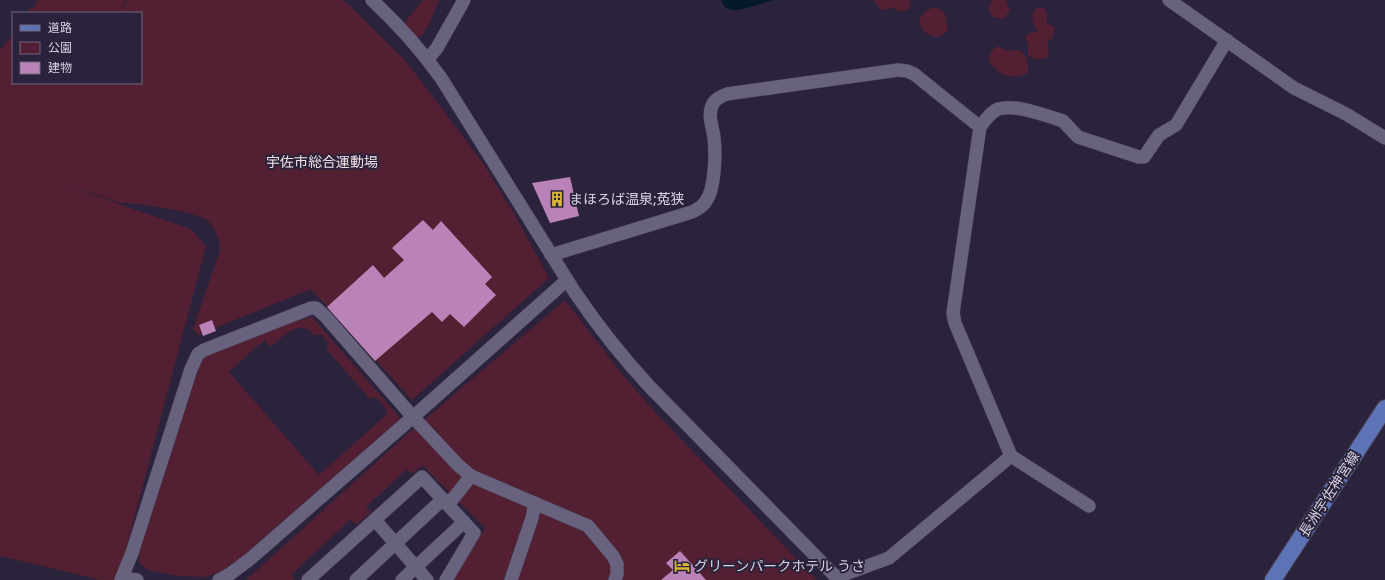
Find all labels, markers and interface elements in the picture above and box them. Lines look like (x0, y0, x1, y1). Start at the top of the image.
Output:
legend (12, 12, 142, 84)
text: 道路 (48, 19, 72, 36)
text: 公園 (48, 39, 72, 56)
text: 建物 (48, 59, 72, 76)
park label: 宇佐市総合運動場 (266, 152, 378, 171)
place label: まほろば温泉;菟狭 (569, 189, 685, 208)
building icon: まほろば温泉;菟狭 (548, 190, 566, 208)
street label: 長洲宇佐神宮線 (1294, 447, 1363, 540)
place label: グリーンパークホテル うさ (694, 556, 865, 575)
hotel icon: グリーンパークホテル うさ (673, 557, 691, 575)

